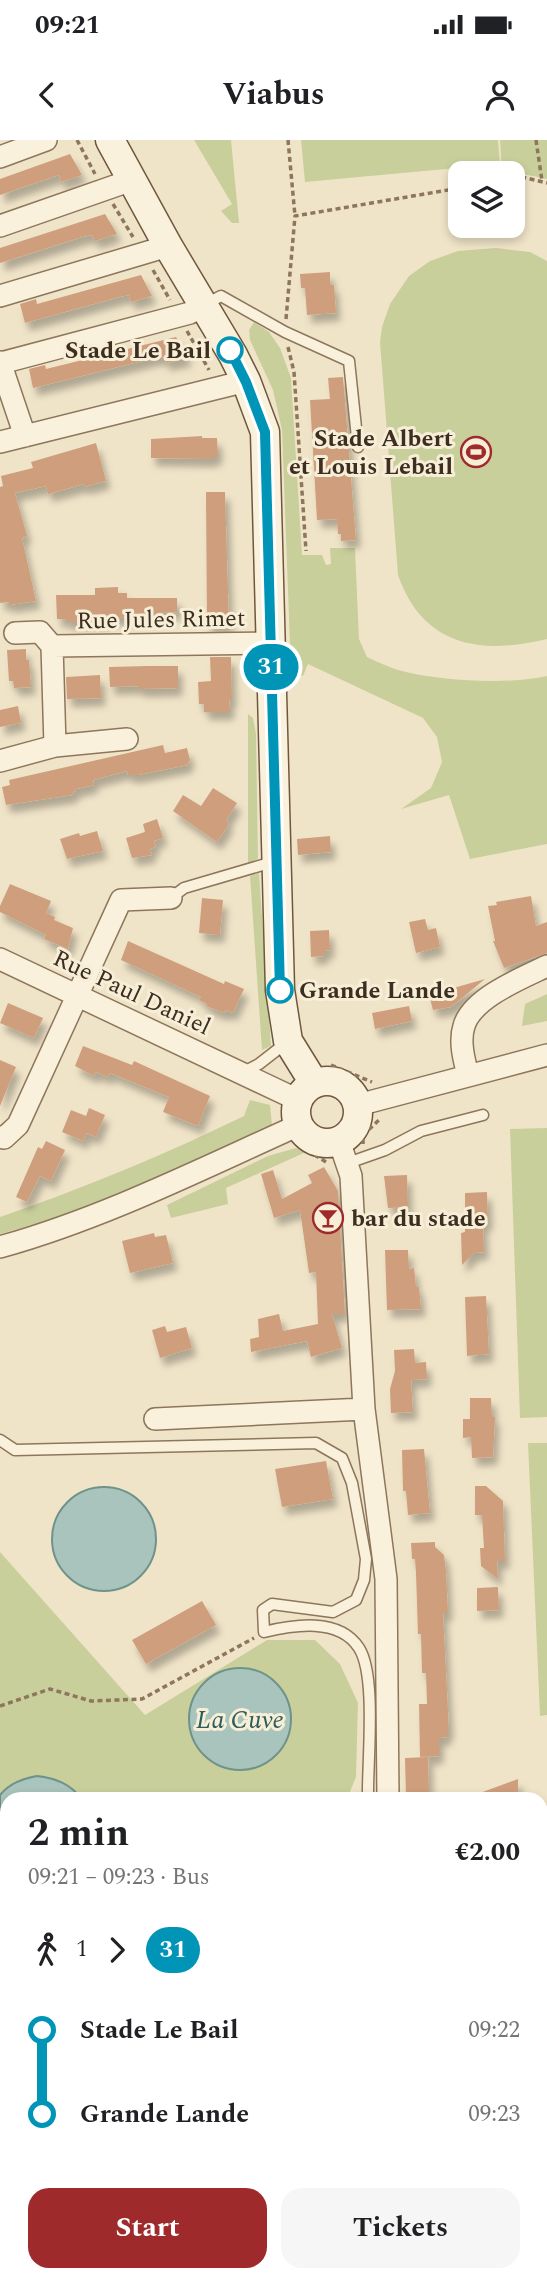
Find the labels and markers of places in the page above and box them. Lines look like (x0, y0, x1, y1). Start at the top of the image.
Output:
place label: Stade Le Bail (65, 333, 211, 369)
marker: Stade Le Bail (217, 337, 243, 363)
place label: Stade Albert et Louis Lebail (289, 421, 453, 485)
sports icon: Stade Albert et Louis Lebail (459, 435, 493, 469)
place label: Grande Lande (299, 973, 455, 1009)
marker: Grande Lande (267, 977, 293, 1003)
bar icon: bar du stade (311, 1201, 345, 1235)
place label: bar du stade (351, 1201, 486, 1237)

